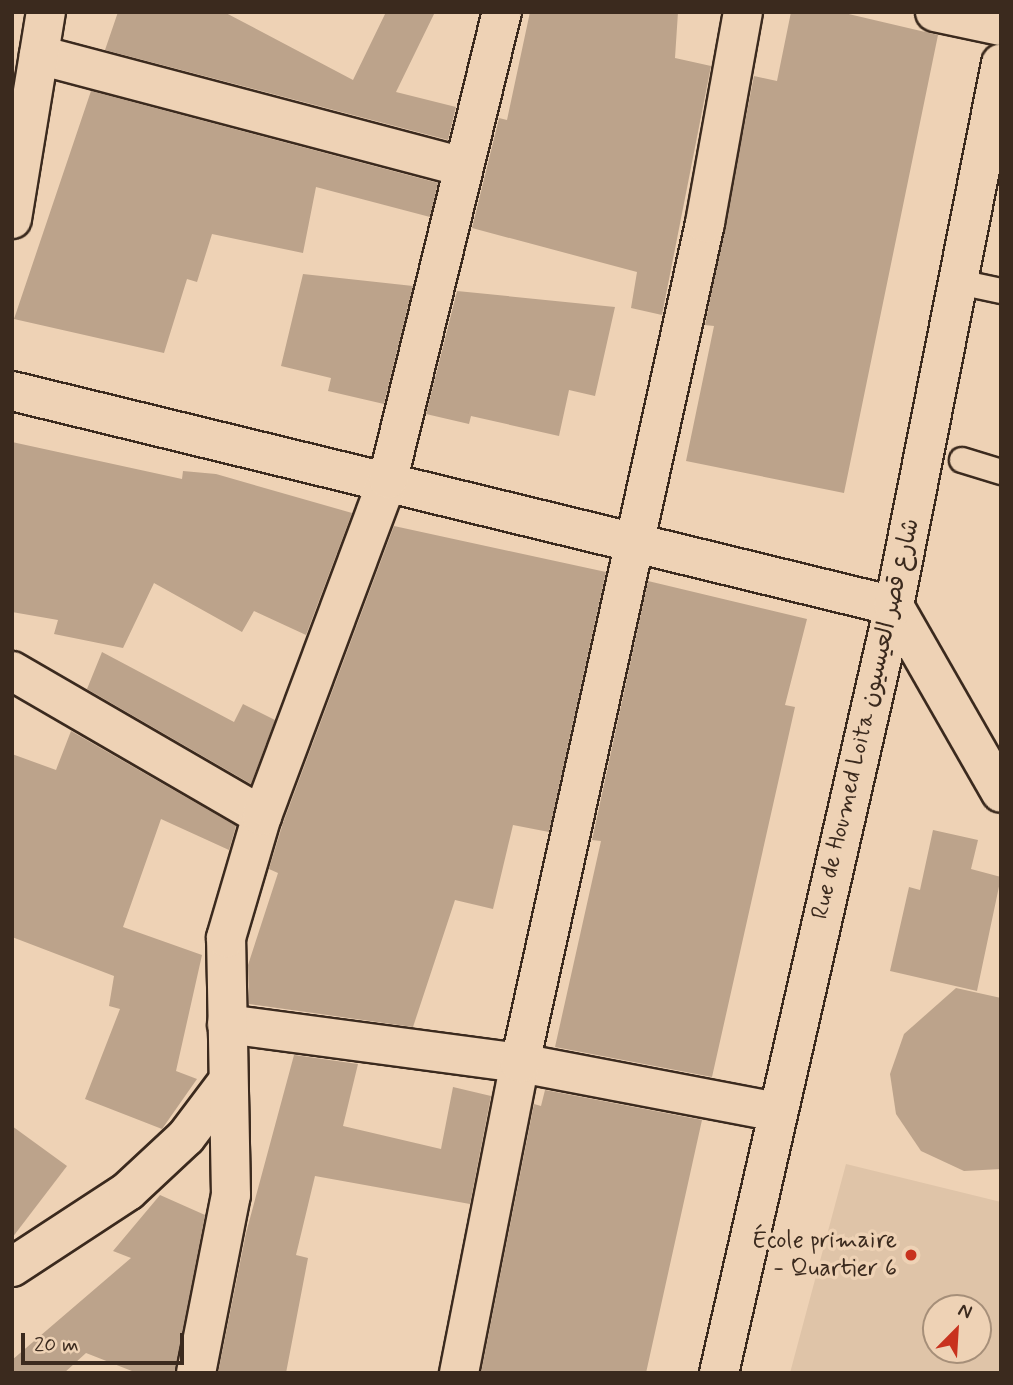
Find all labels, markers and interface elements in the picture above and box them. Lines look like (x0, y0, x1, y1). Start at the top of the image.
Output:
street label: Rue de Houmed Loita شارع قصر العيسيون (806, 515, 926, 923)
place label: École primaire - Quartier 6 (749, 1227, 897, 1283)
marker: École primaire - Quartier 6 (903, 1247, 919, 1263)
north arrow (922, 1294, 992, 1364)
text: N (954, 1297, 976, 1325)
scale bar (24, 1318, 187, 1362)
text: 20 m (34, 1331, 79, 1359)

